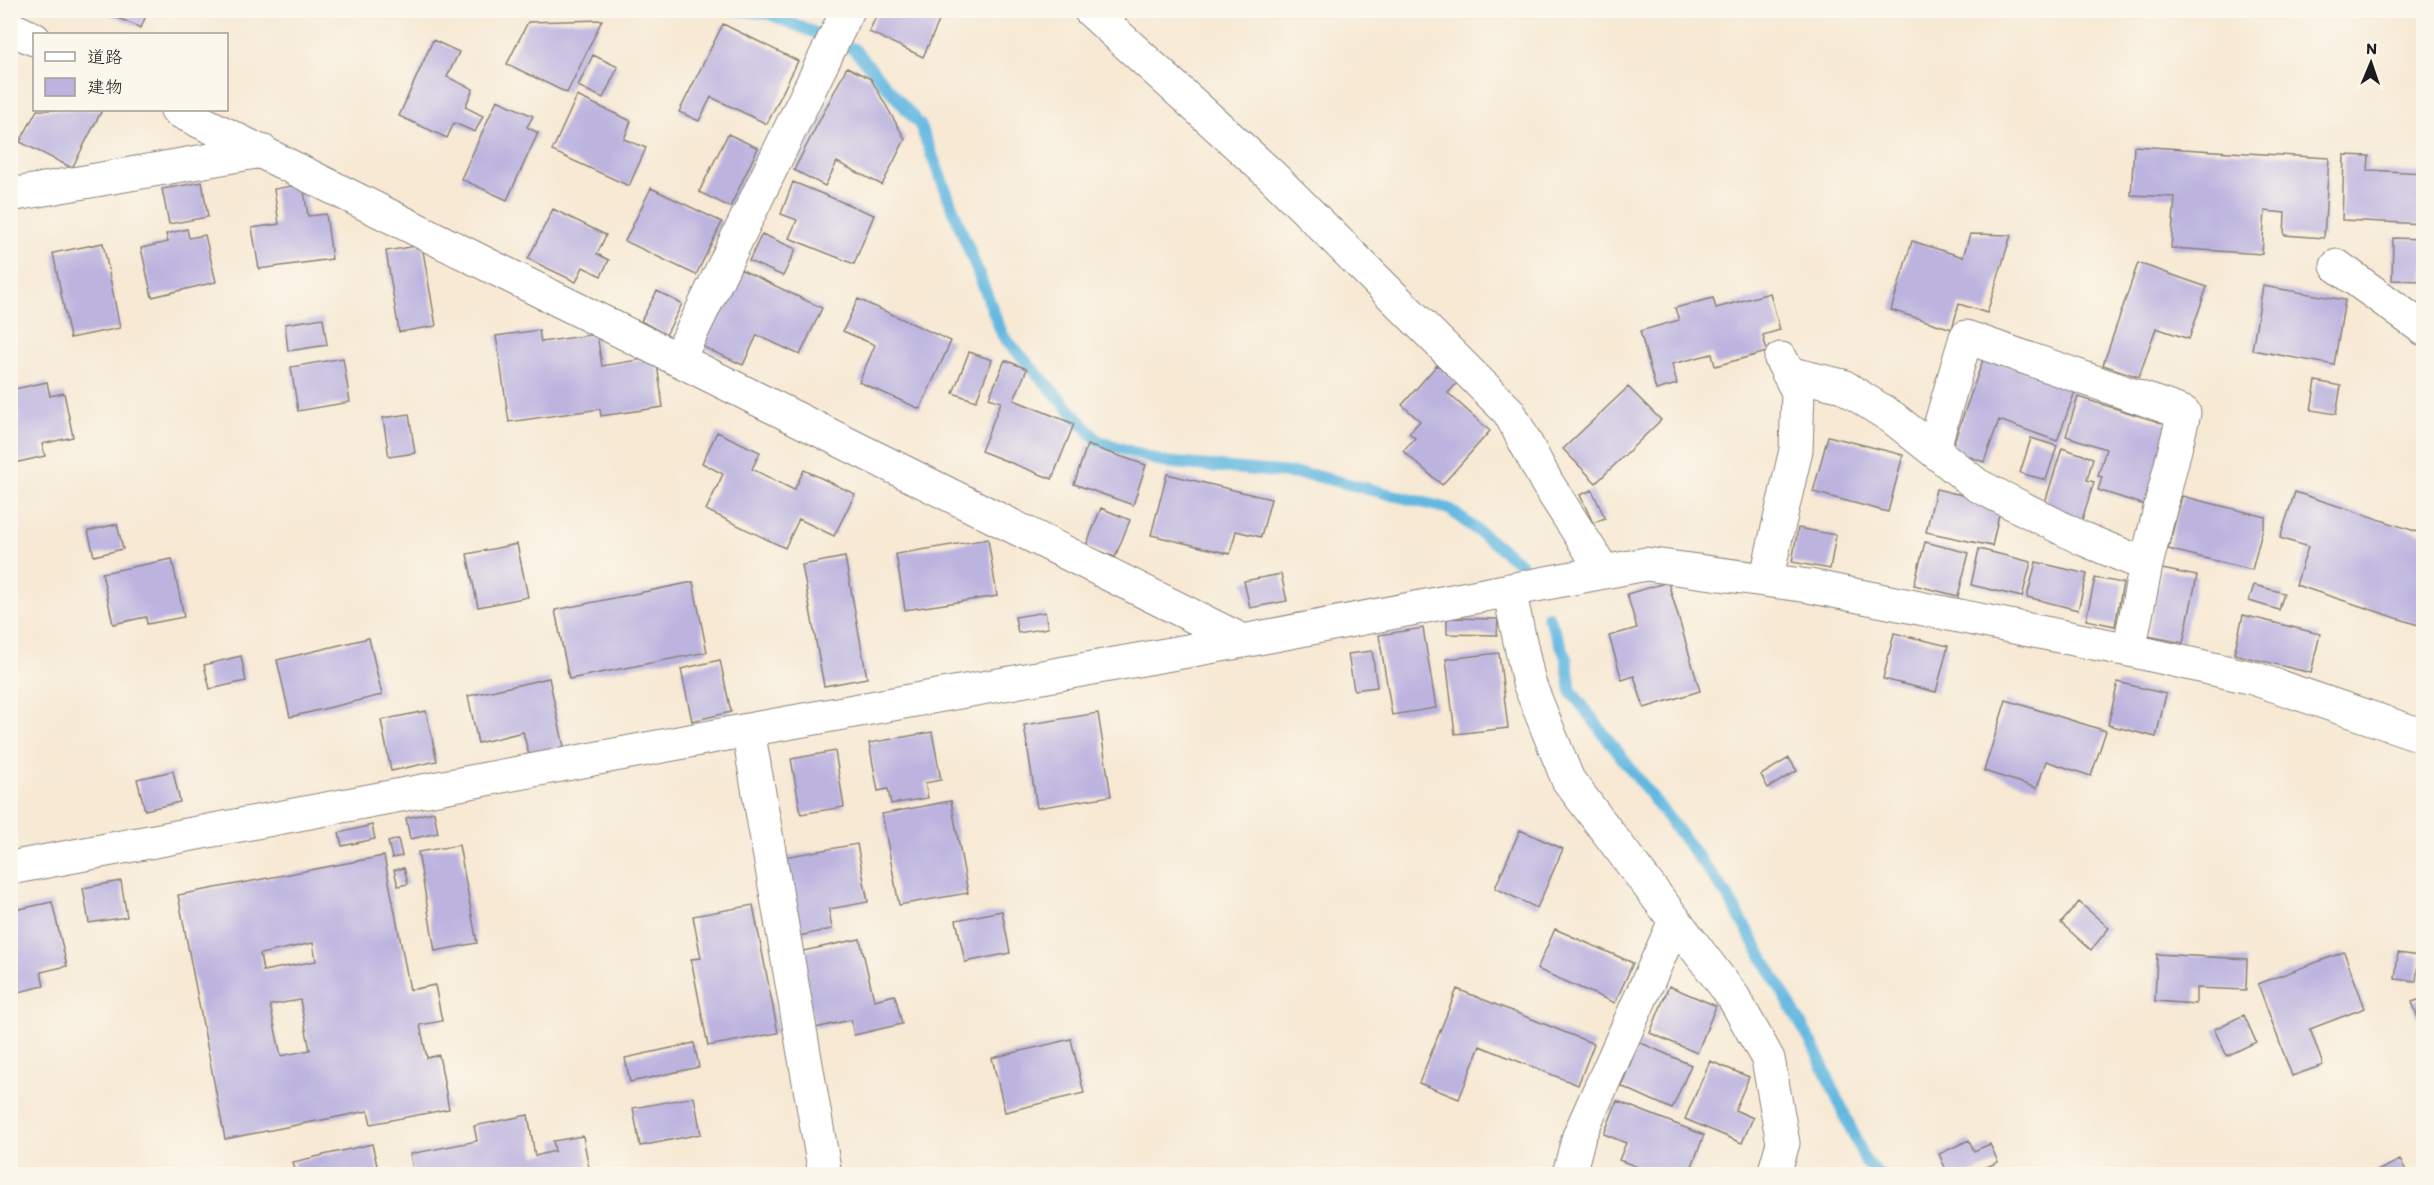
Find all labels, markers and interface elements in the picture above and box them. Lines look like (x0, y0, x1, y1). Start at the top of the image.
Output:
legend (33, 33, 228, 111)
north arrow (2341, 33, 2401, 93)
text: N (2366, 39, 2377, 58)
text: 道路 (87, 46, 123, 68)
text: 建物 (87, 76, 123, 98)

